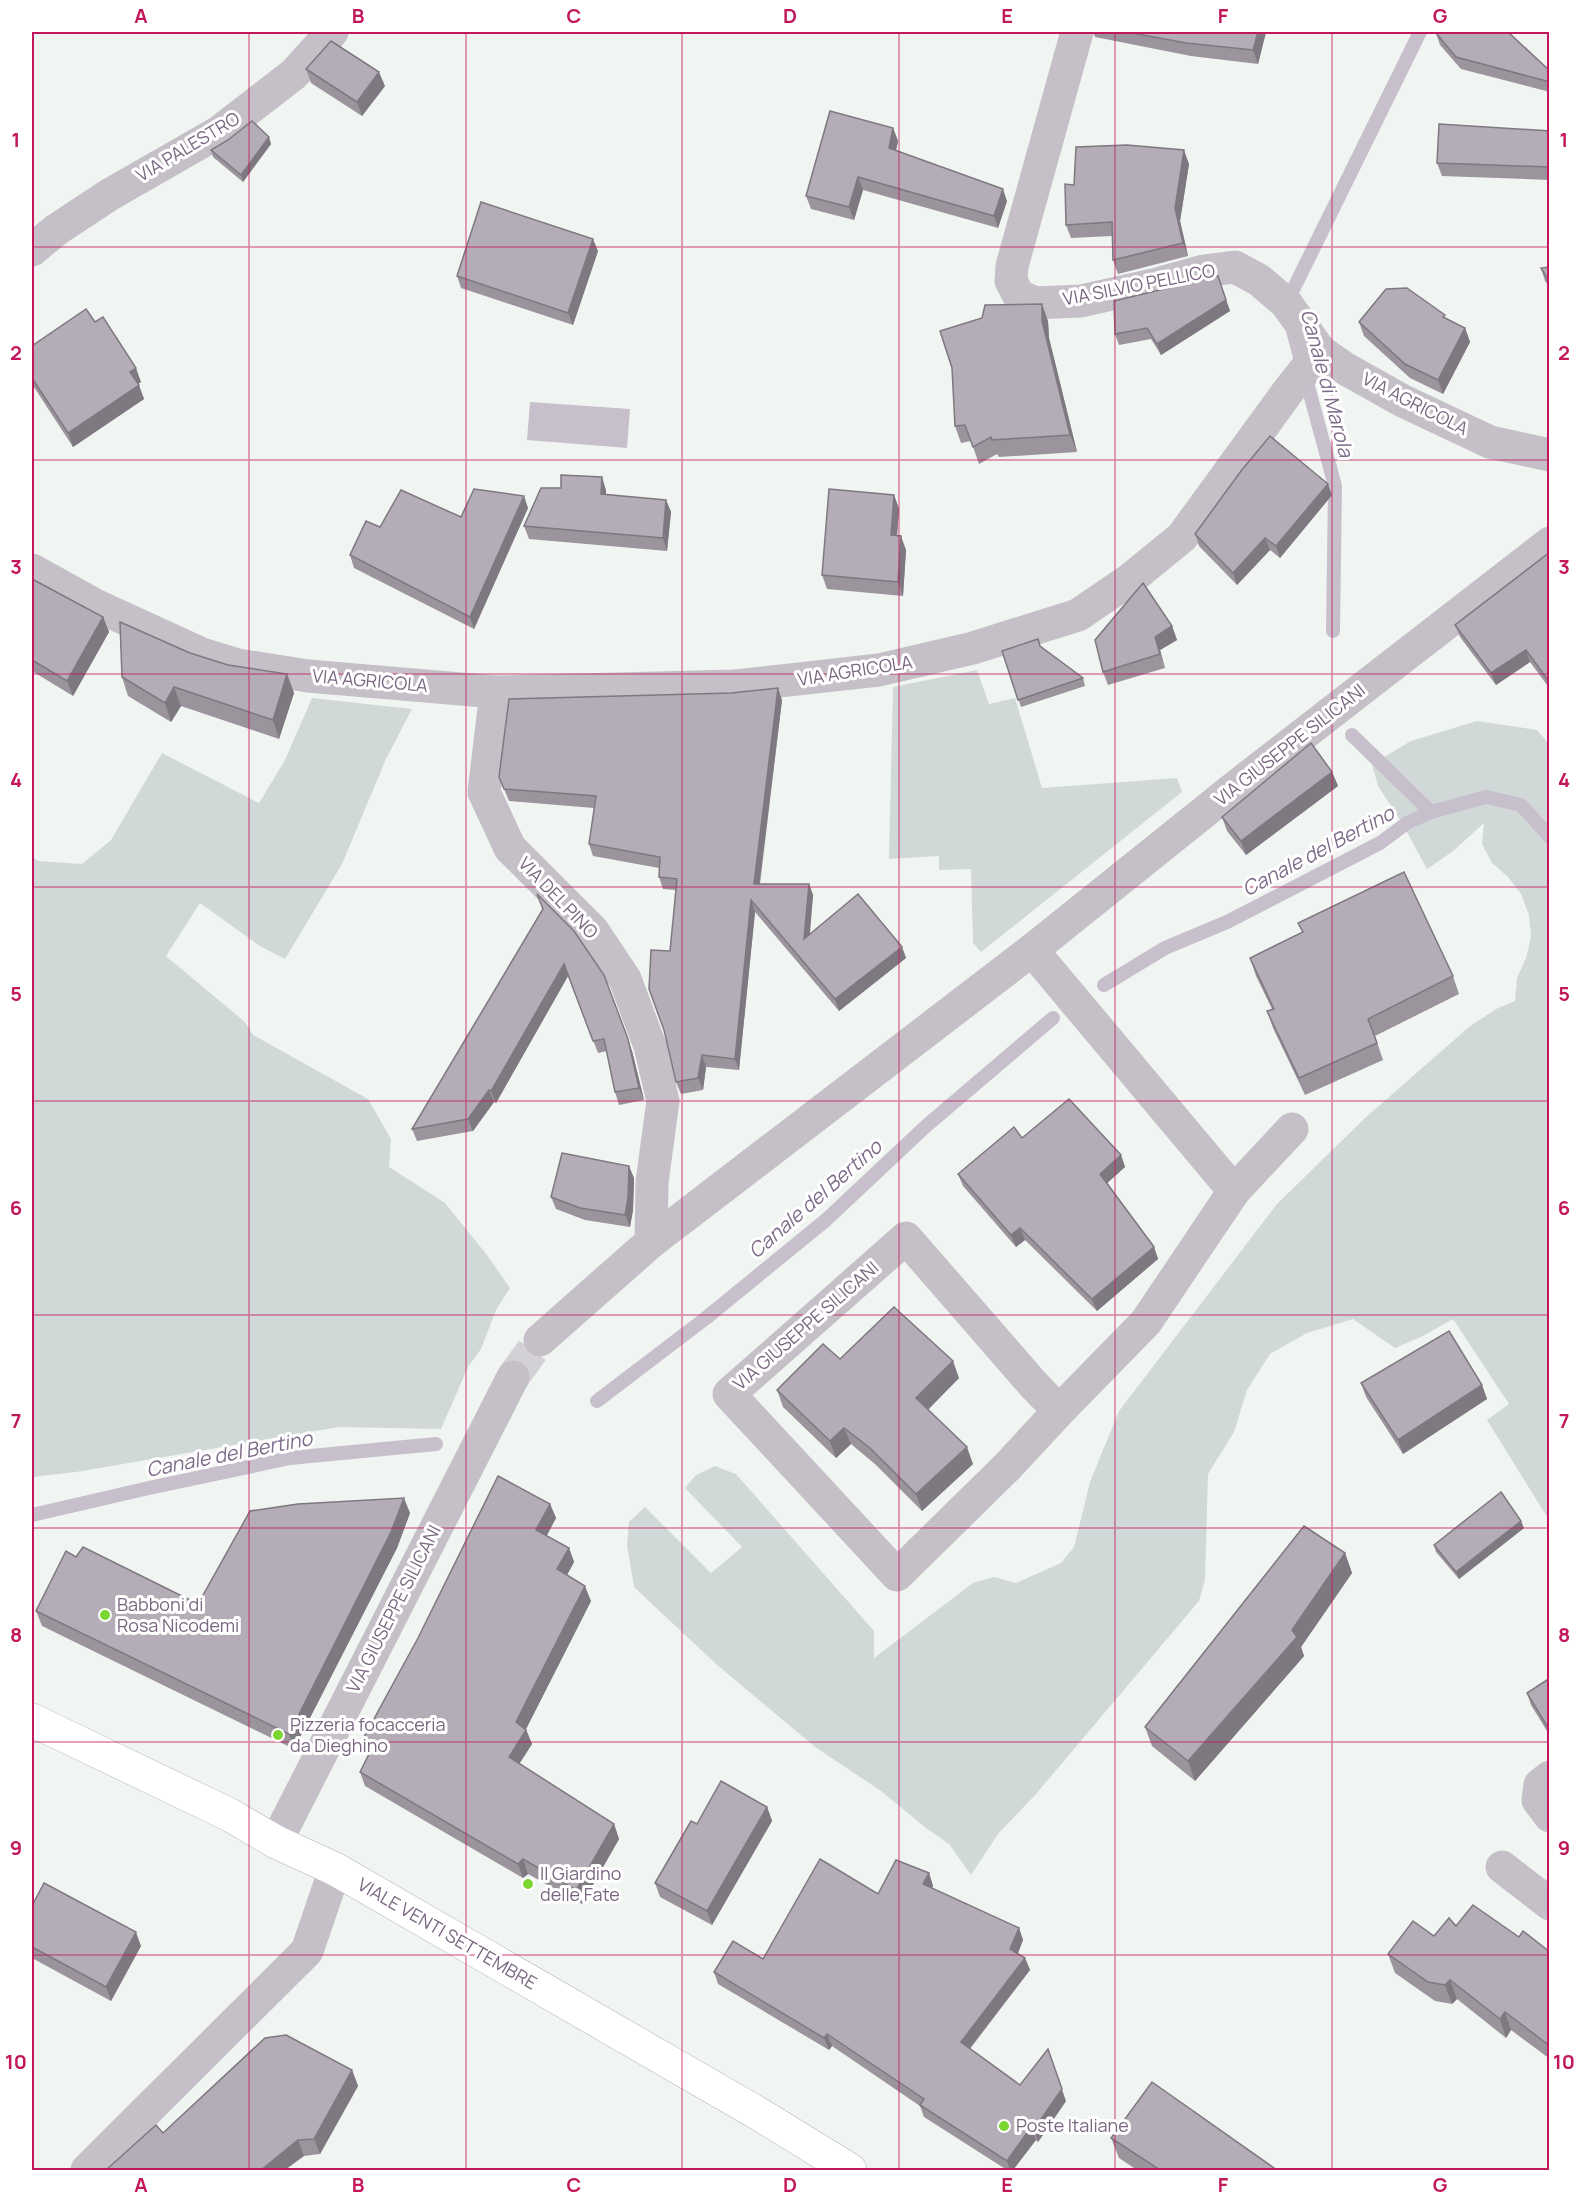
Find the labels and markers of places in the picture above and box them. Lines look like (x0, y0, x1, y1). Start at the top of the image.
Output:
place label: Babboni di Rosa Nicodemi (117, 1592, 239, 1637)
marker: Babboni di Rosa Nicodemi (98, 1608, 112, 1622)
place label: Pizzeria focacceria da Dieghino (290, 1712, 445, 1757)
marker: Pizzeria focacceria da Dieghino (271, 1728, 285, 1742)
place label: Il Giardino delle Fate (540, 1861, 621, 1906)
marker: Il Giardino delle Fate (521, 1877, 535, 1891)
place label: Poste Italiane (1016, 2113, 1129, 2137)
marker: Poste Italiane (997, 2119, 1011, 2133)

